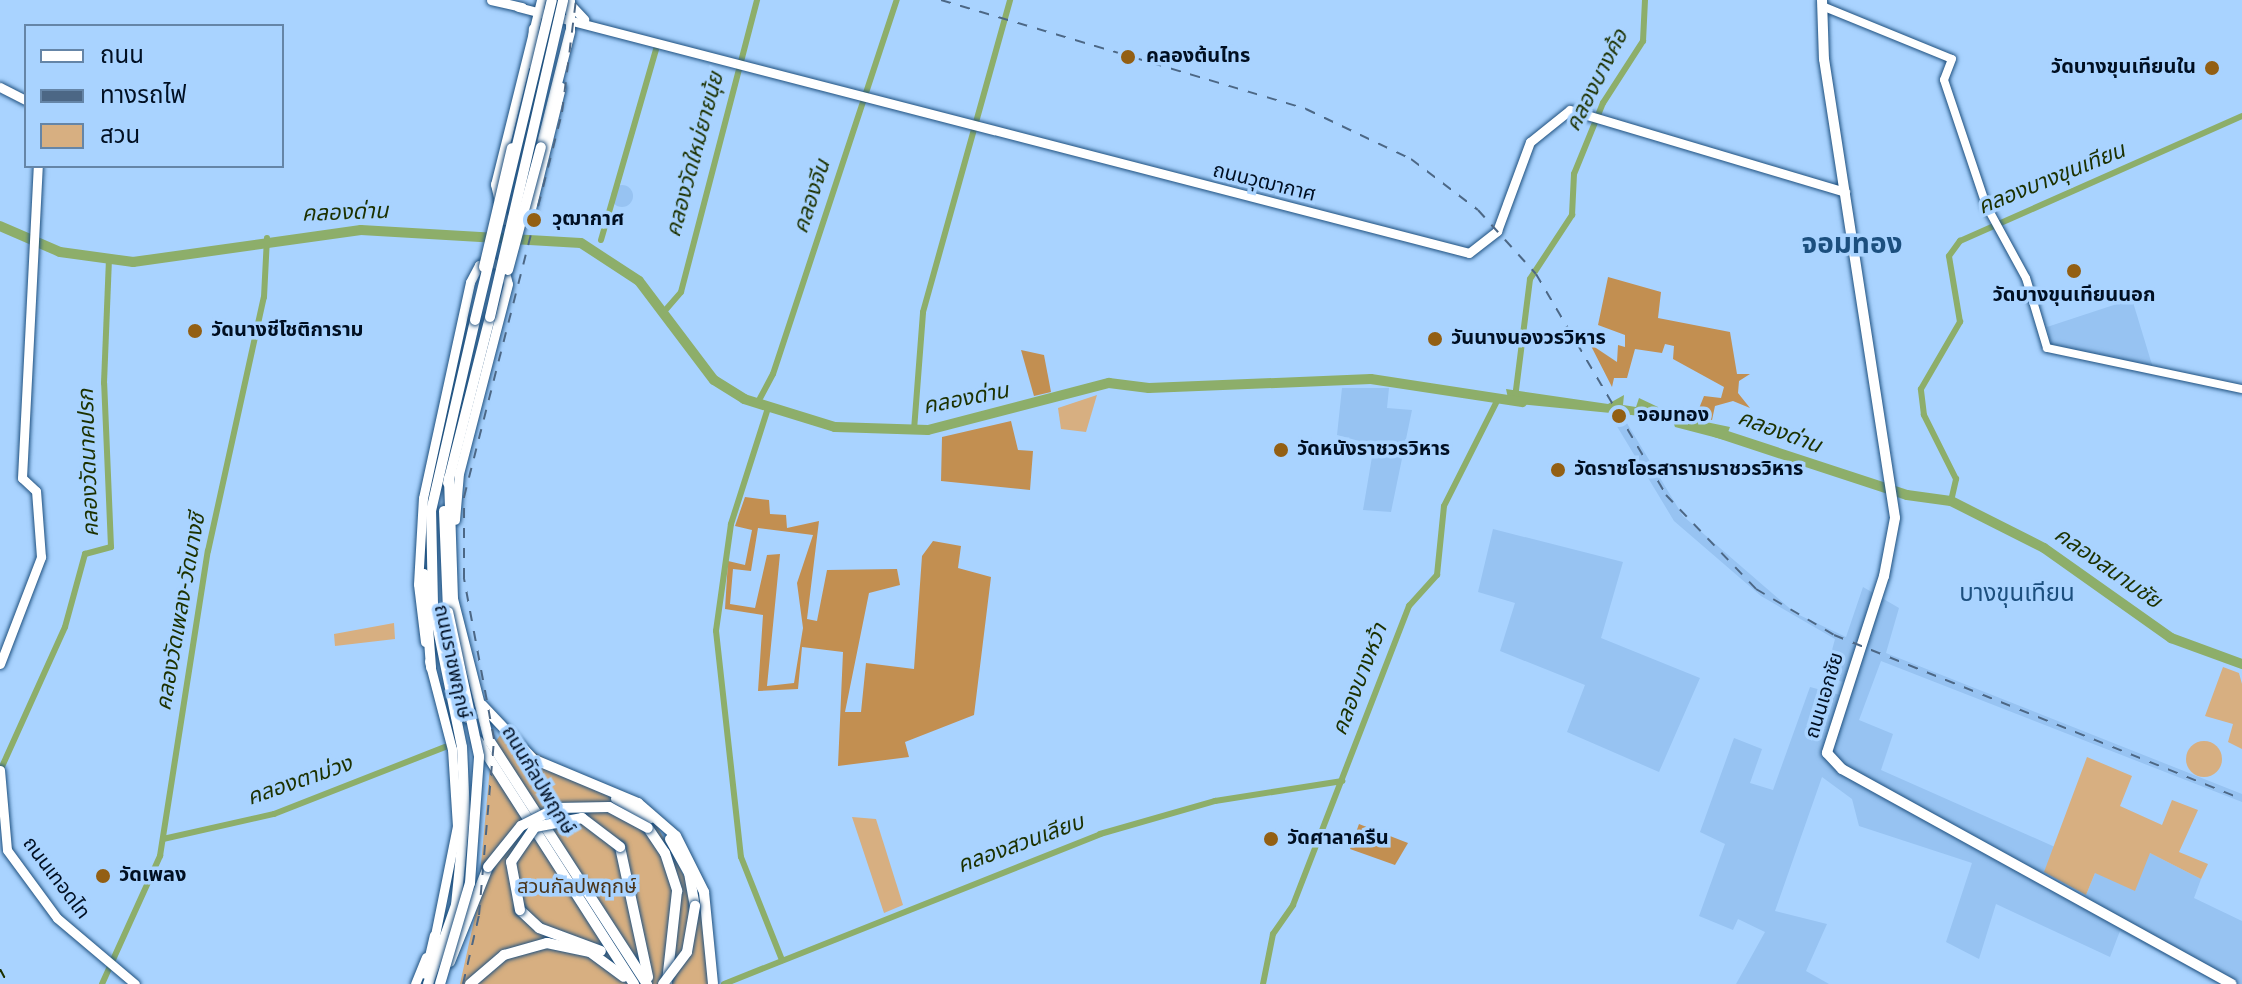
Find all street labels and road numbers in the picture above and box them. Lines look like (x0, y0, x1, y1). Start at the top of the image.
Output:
street label: ถนนวุฒากาศ (1210, 160, 1318, 208)
street label: ถนนราชพฤกษ์ (427, 603, 475, 721)
street label: ถนนเอกชัย (1802, 650, 1850, 742)
street label: ถนนกัลปพฤกษ์ (495, 722, 579, 840)
street label: ถนนเทอดไท (16, 833, 94, 925)

